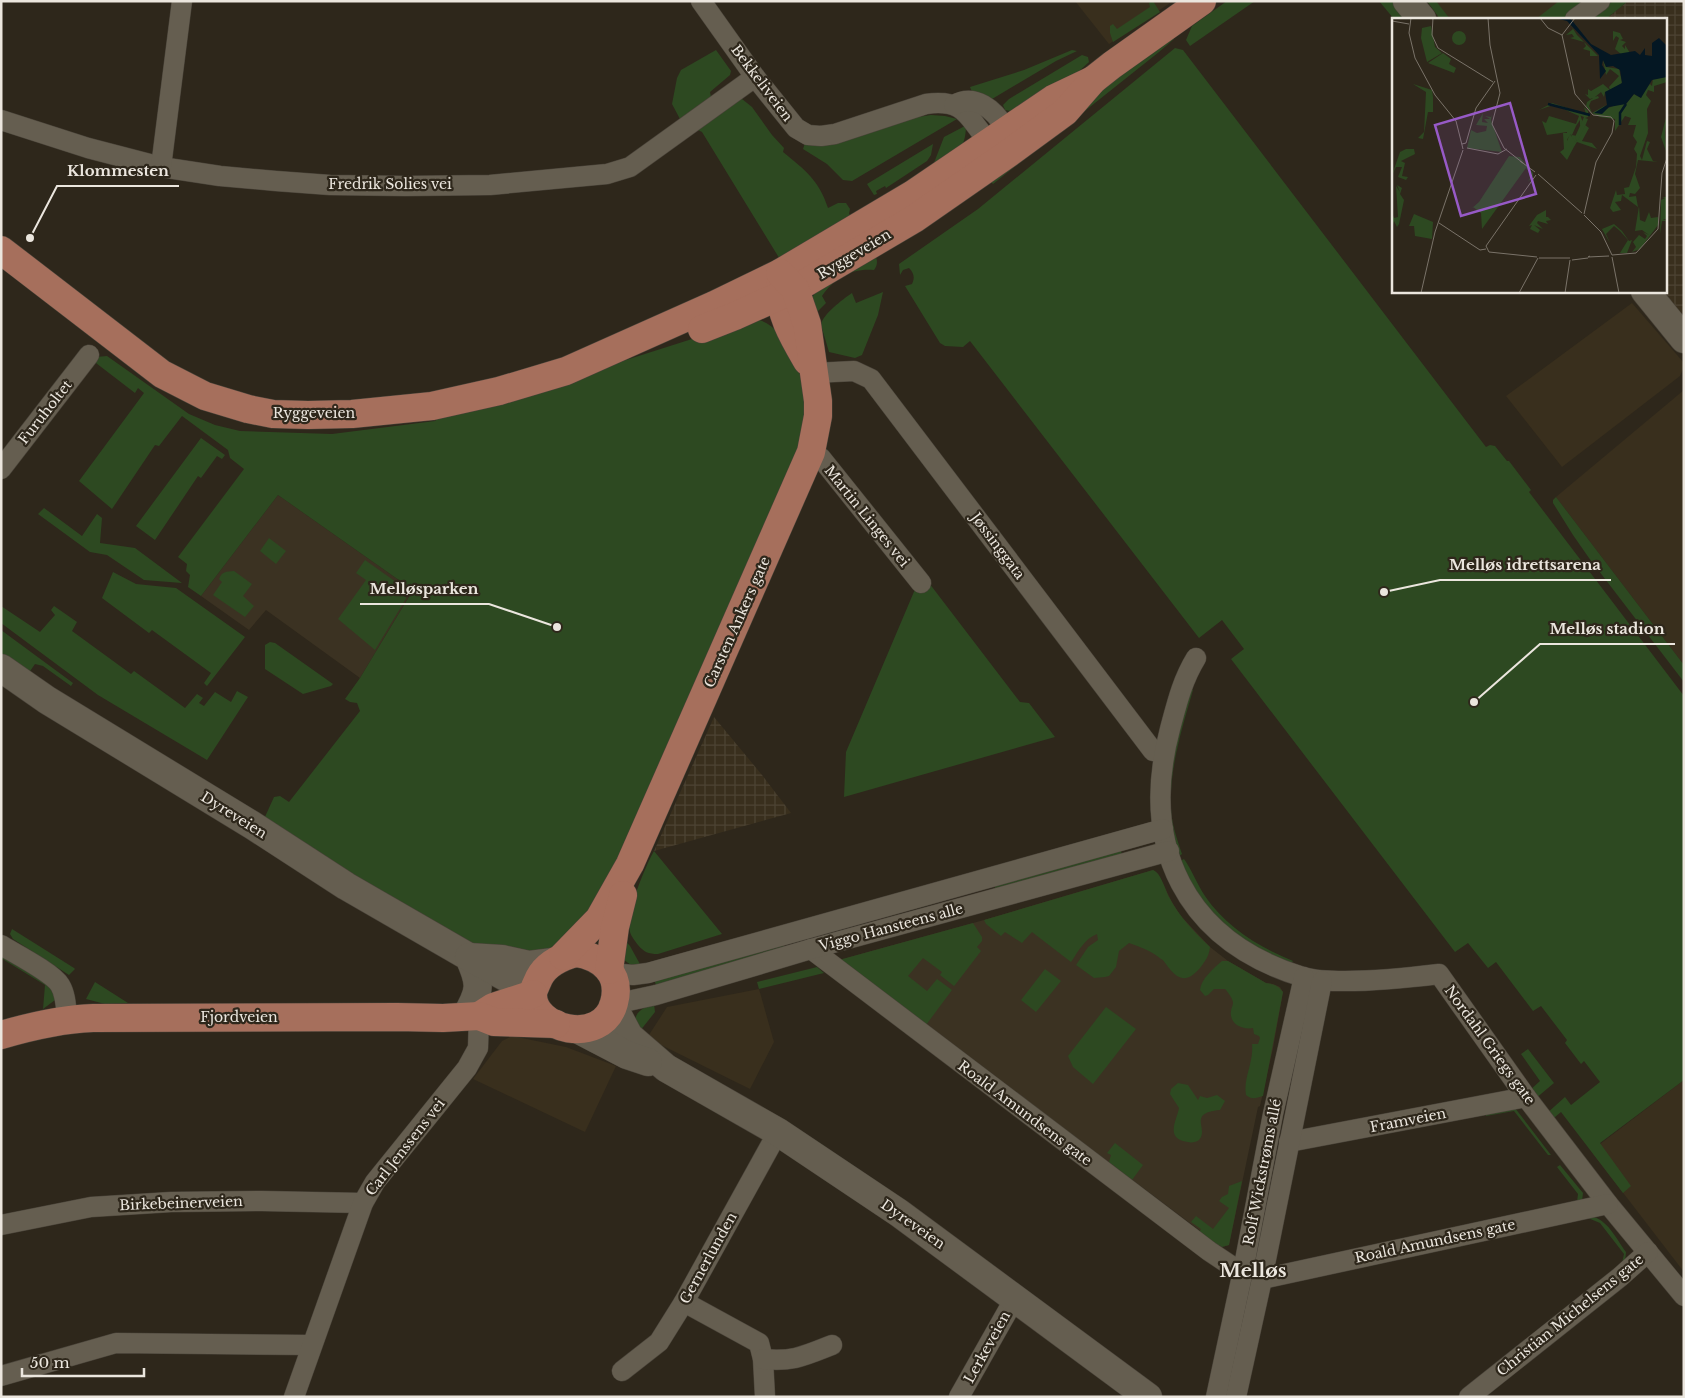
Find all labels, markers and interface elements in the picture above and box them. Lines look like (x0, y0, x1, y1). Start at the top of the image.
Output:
inset map (1392, 18, 1668, 292)
street label: Bekkeliveien (727, 41, 797, 125)
callout: Klommesten (57, 156, 179, 186)
text: Klommesten (67, 161, 169, 180)
street label: Fredrik Solies vei (328, 175, 452, 193)
street label: Ryggeveien (814, 225, 894, 283)
street label: Furuholtet (14, 376, 76, 448)
street label: Ryggeveien (273, 404, 356, 422)
street label: Martin Linges vei (821, 462, 914, 571)
street label: Jøssinggata (966, 507, 1029, 583)
callout: Melløs idrettsarena (1440, 550, 1611, 580)
street label: Carsten Ankers gate (700, 554, 774, 690)
text: Melløs idrettsarena (1449, 555, 1601, 574)
callout: Melløsparken (360, 574, 489, 604)
text: Melløsparken (370, 579, 479, 598)
callout: Melløs stadion (1540, 614, 1675, 644)
text: Melløs stadion (1549, 619, 1665, 638)
street label: Dyreveien (198, 788, 271, 843)
street label: Viggo Hansteens alle (816, 899, 965, 955)
street label: Nordahl Griegs gate (1441, 982, 1539, 1108)
street label: Fjordveien (200, 1008, 278, 1026)
street label: Roald Amundsens gate (954, 1057, 1096, 1169)
street label: Carl Jenssens vei (361, 1095, 449, 1199)
street label: Rolf Wickstrøms allé (1239, 1097, 1285, 1247)
street label: Framveien (1368, 1104, 1448, 1136)
street label: Birkebeinerveien (119, 1192, 243, 1214)
street label: Dyreveien (877, 1195, 949, 1253)
street label: Gernerlunden (675, 1209, 741, 1307)
street label: Roald Amundsens gate (1353, 1215, 1517, 1267)
street label: Christian Michelsens gate (1493, 1250, 1647, 1380)
district label: Melløs (1219, 1259, 1287, 1282)
street label: Lerkeveien (960, 1308, 1014, 1386)
scale bar (22, 1346, 145, 1378)
text: 50 m (30, 1353, 70, 1372)

